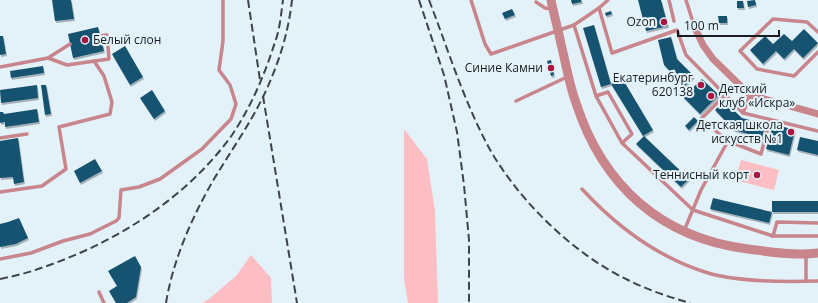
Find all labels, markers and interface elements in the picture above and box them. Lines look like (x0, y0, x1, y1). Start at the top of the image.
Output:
scale bar (678, 12, 779, 38)
place label: Ozon (626, 13, 656, 30)
marker: Ozon (659, 17, 669, 27)
text: 100 m (684, 17, 719, 34)
place label: Белый слон (93, 31, 161, 48)
marker: Белый слон (80, 35, 90, 45)
place label: Синие Камни (465, 59, 543, 76)
marker: Синие Камни (546, 63, 556, 73)
place label: Екатеринбург 620138 (613, 69, 693, 100)
marker: Екатеринбург 620138 (696, 80, 706, 90)
place label: Детский клуб «Искра» (719, 80, 795, 111)
marker: Детский клуб «Искра» (706, 91, 716, 101)
place label: Детская школа искусств №1 (696, 116, 783, 147)
marker: Детская школа искусств №1 (786, 127, 796, 137)
place label: Теннисный корт (653, 166, 749, 183)
marker: Теннисный корт (752, 170, 762, 180)

